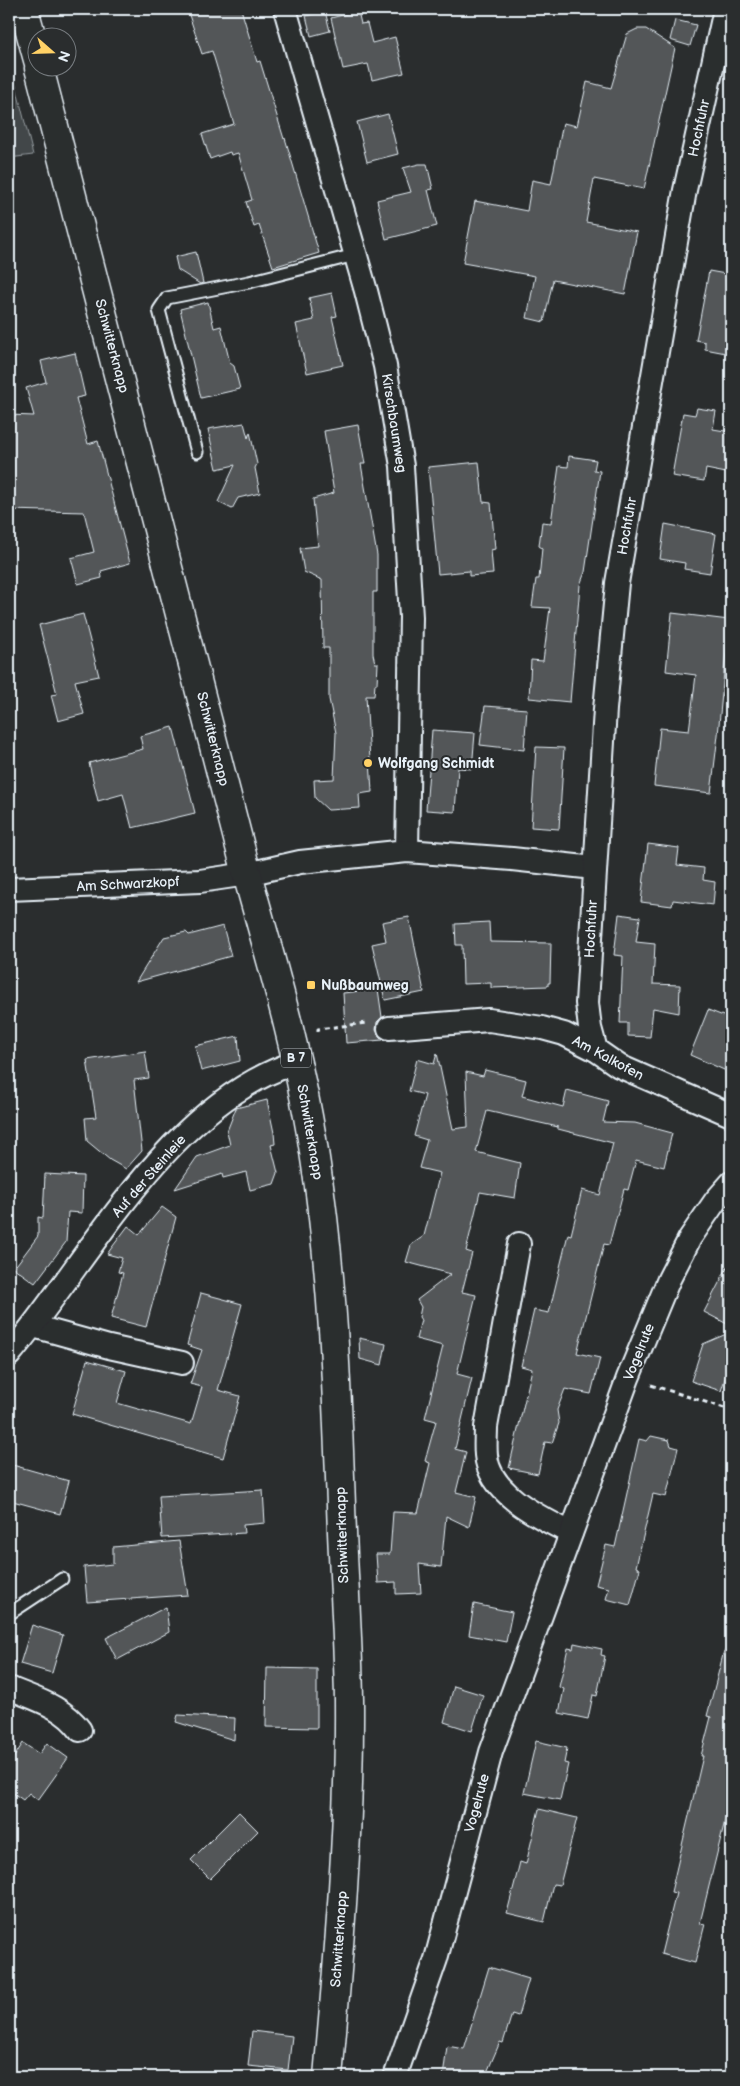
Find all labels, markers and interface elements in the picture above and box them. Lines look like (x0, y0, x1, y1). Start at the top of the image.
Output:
north arrow (28, 28, 78, 78)
text: N (54, 48, 74, 64)
street label: Hochfuhr (685, 97, 714, 158)
street label: Schwitterknapp (91, 297, 133, 395)
street label: Kirschbaumweg (378, 372, 410, 474)
street label: Hochfuhr (614, 495, 641, 556)
street label: Schwitterknapp (193, 690, 233, 788)
place label: Wolfgang Schmidt (378, 755, 494, 772)
marker: Wolfgang Schmidt (362, 757, 374, 769)
street label: Am Schwarzkopf (76, 873, 181, 895)
street label: Hochfuhr (581, 899, 601, 958)
place label: Nußbaumweg (321, 977, 409, 994)
marker: Nußbaumweg (305, 979, 317, 991)
street label: Am Kalkofen (569, 1032, 647, 1084)
road number: B 7 (281, 1048, 311, 1068)
street label: Schwitterknapp (293, 1083, 327, 1181)
street label: Auf der Steinleie (108, 1131, 190, 1221)
street label: Vogelrute (620, 1321, 658, 1383)
street label: Schwitterknapp (332, 1486, 352, 1584)
street label: Vogelrute (461, 1772, 493, 1834)
street label: Schwitterknapp (327, 1890, 351, 1988)

